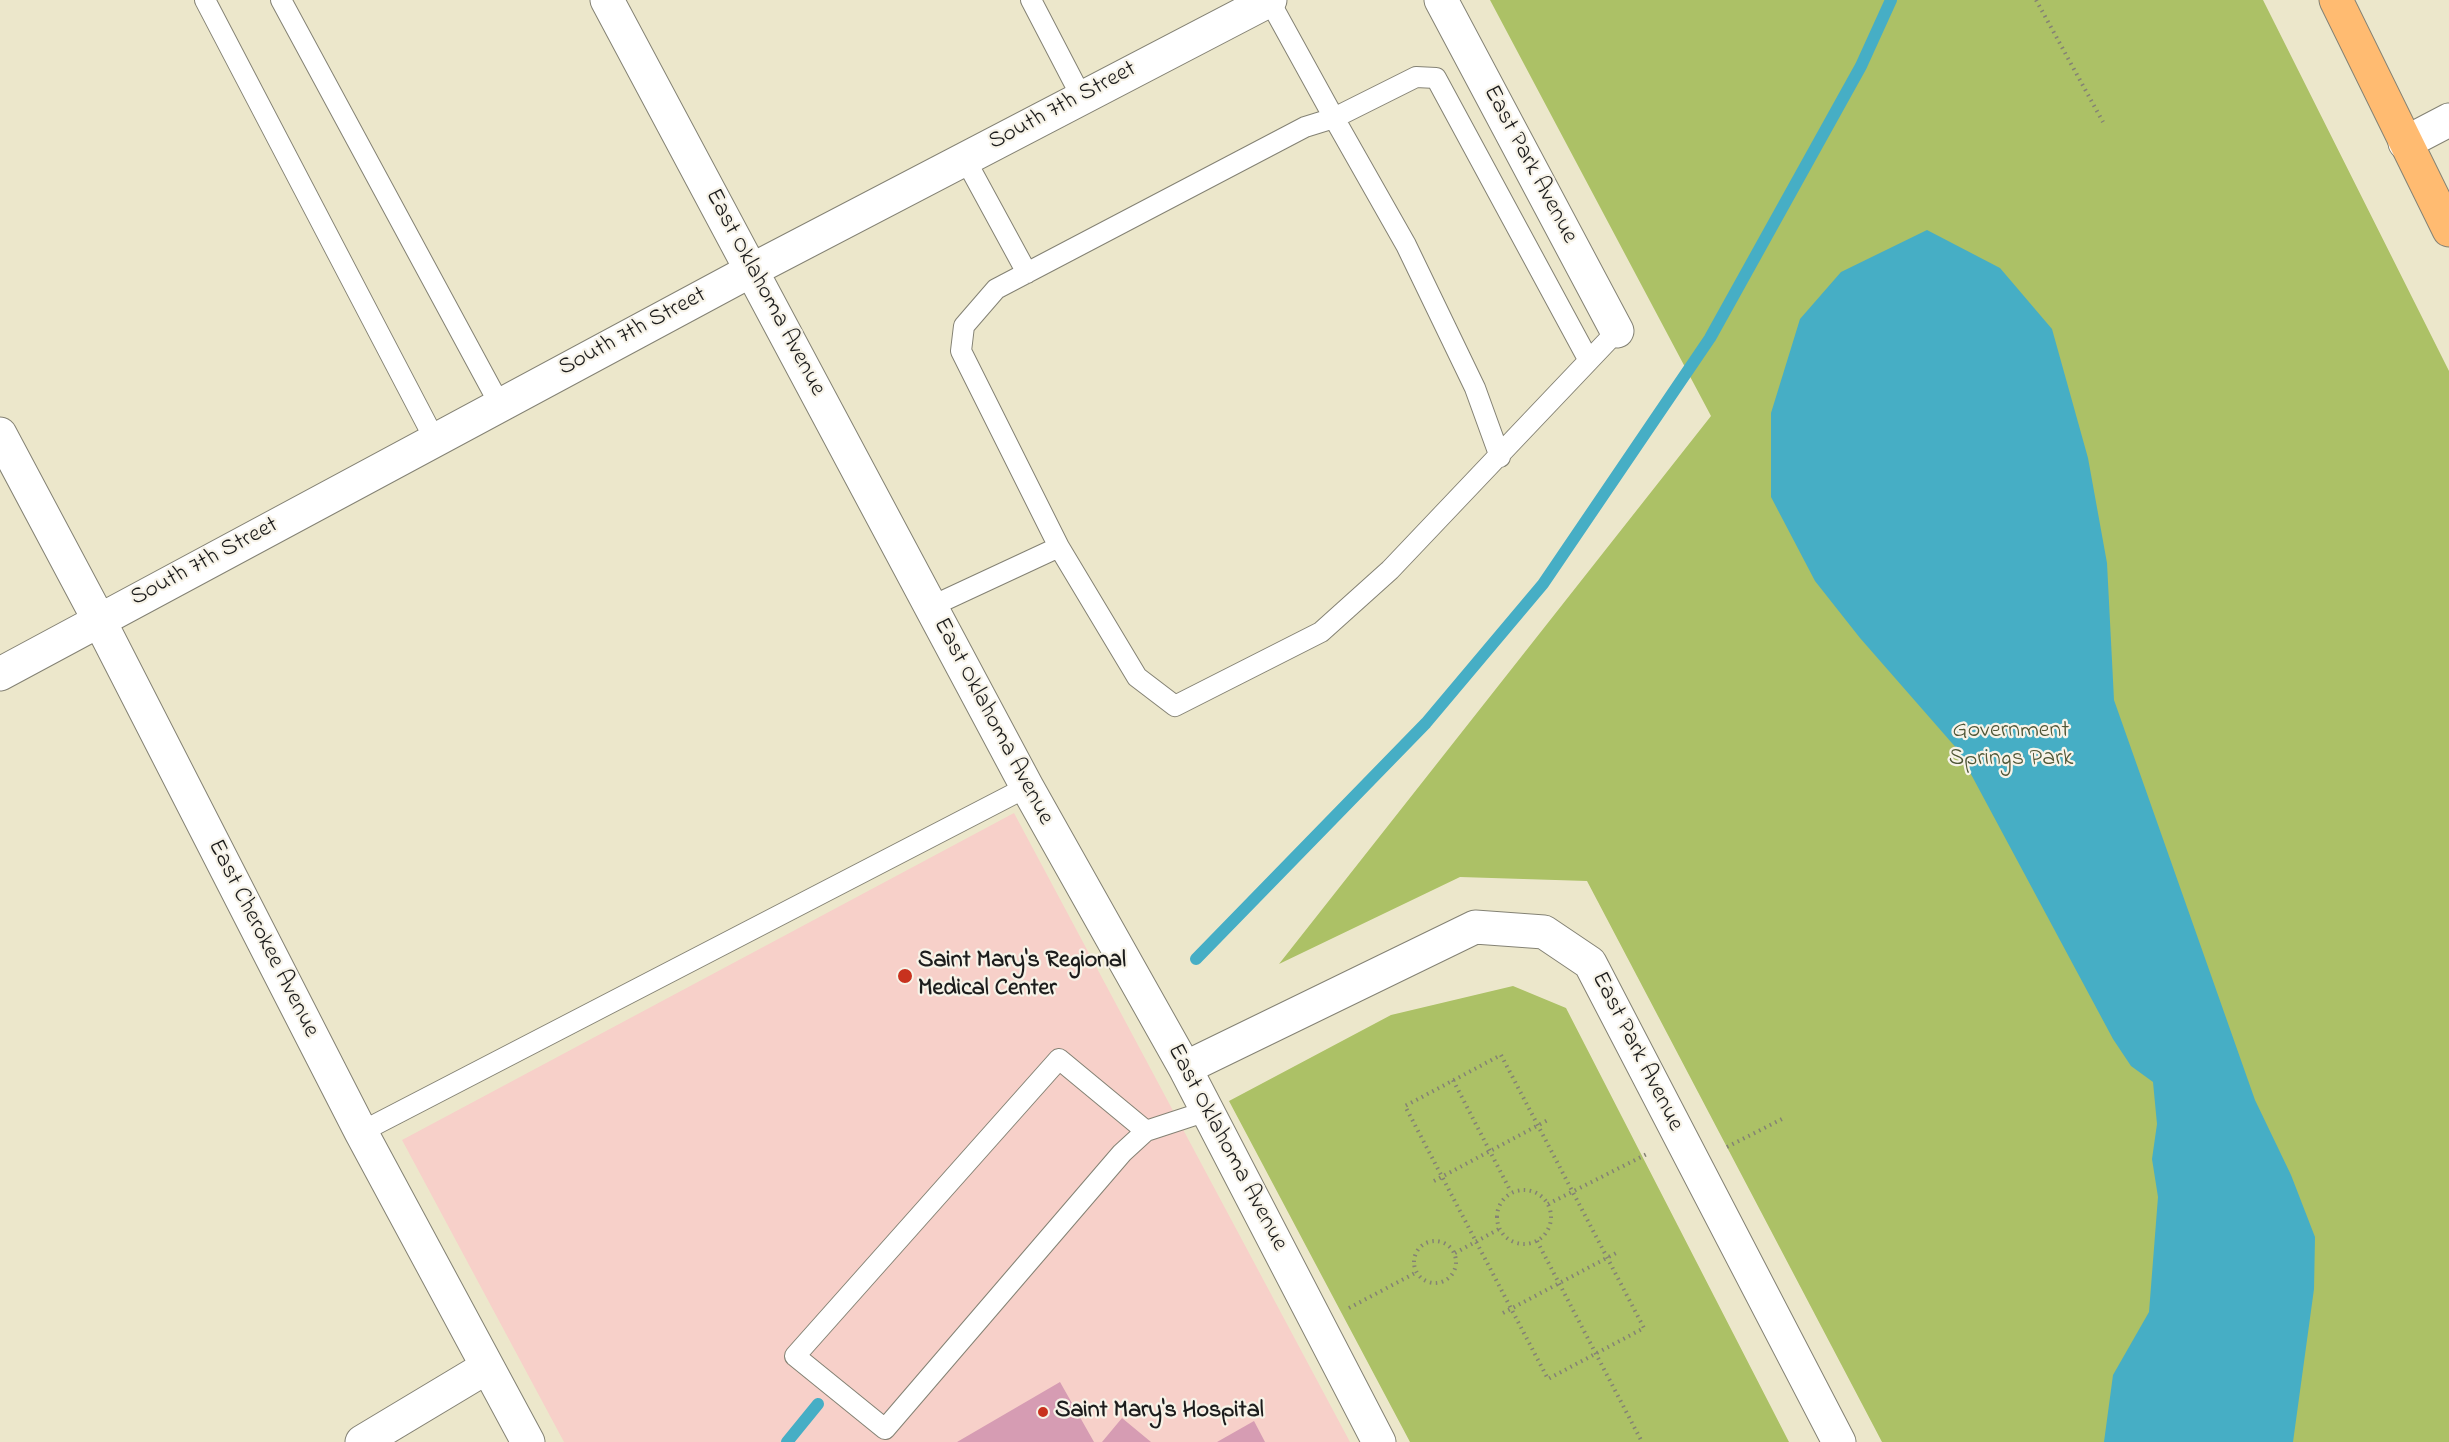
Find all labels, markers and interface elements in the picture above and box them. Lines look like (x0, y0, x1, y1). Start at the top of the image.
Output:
street label: South 7th Street (984, 56, 1142, 158)
street label: East Park Avenue (1475, 81, 1583, 249)
street label: East Oklahoma Avenue (697, 185, 831, 401)
street label: South 7th Street (554, 282, 712, 384)
street label: South 7th Street (126, 512, 284, 614)
street label: East Oklahoma Avenue (925, 614, 1059, 830)
park label: Government Springs Park (1949, 718, 2073, 774)
street label: East Cherokee Avenue (200, 835, 324, 1043)
place label: Saint Mary's Regional Medical Center (918, 948, 1126, 1004)
marker: Saint Mary's Regional Medical Center (896, 967, 914, 985)
street label: East Park Avenue (1583, 968, 1689, 1136)
street label: East Oklahoma Avenue (1159, 1040, 1293, 1256)
place label: Saint Mary's Hospital (1055, 1398, 1264, 1426)
marker: Saint Mary's Hospital (1036, 1405, 1050, 1419)

